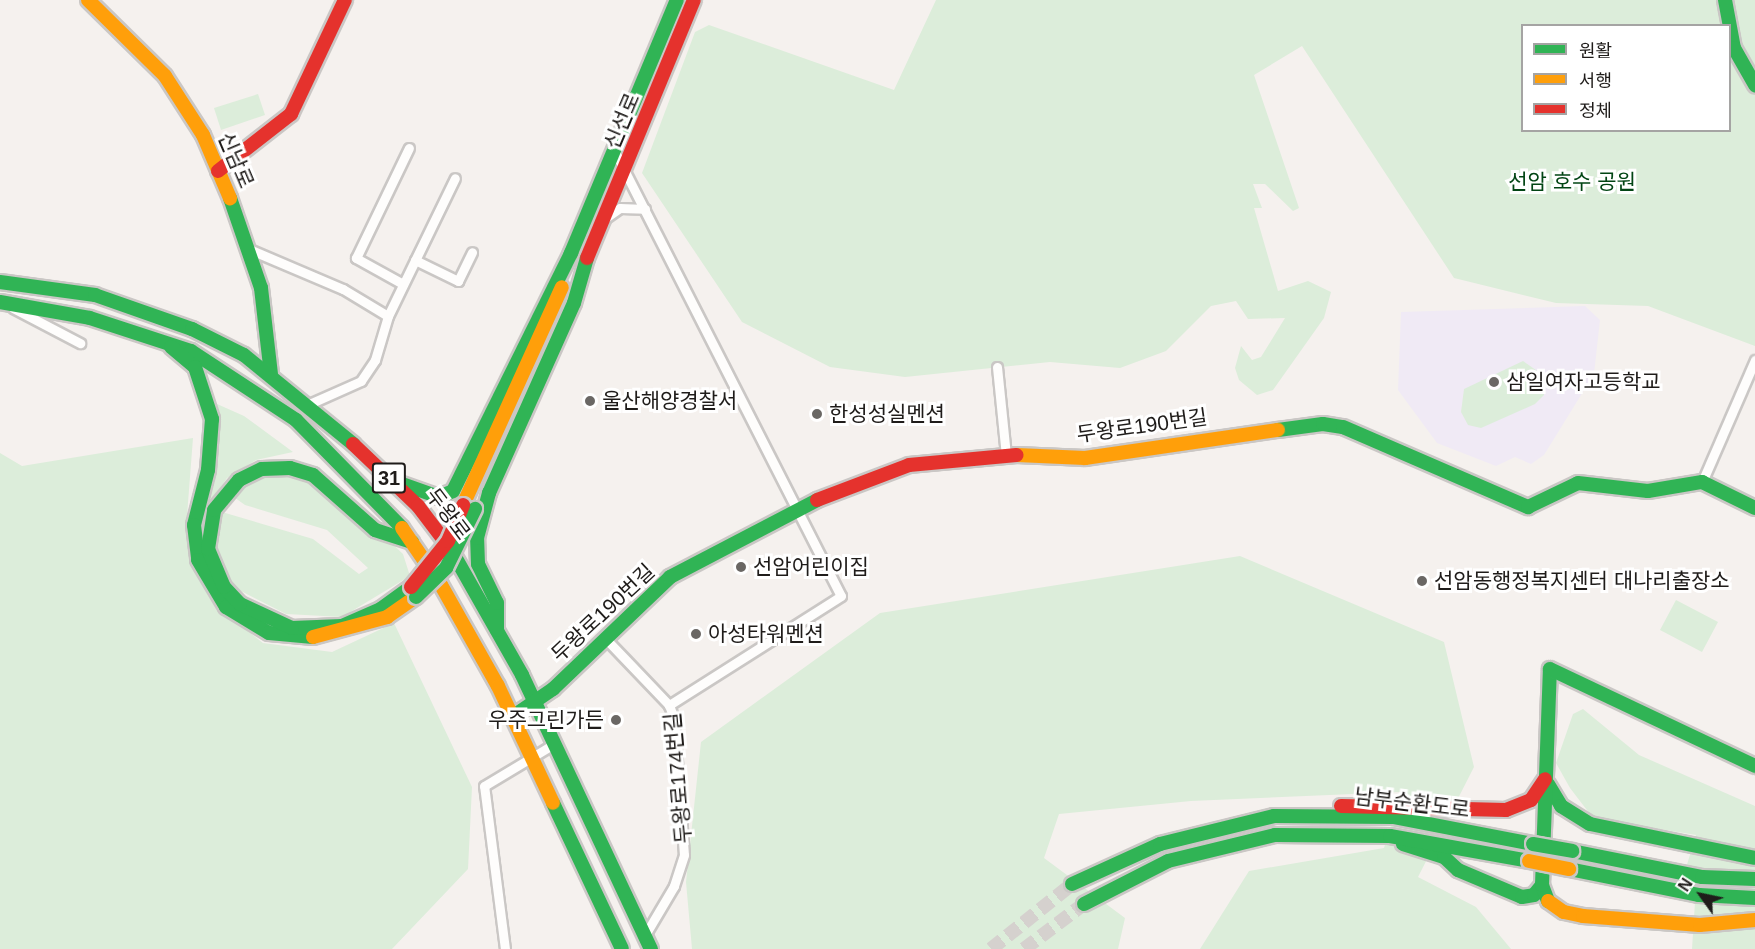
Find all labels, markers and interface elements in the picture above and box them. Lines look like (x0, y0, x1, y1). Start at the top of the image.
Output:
legend (1521, 24, 1731, 132)
text: 원활 (1579, 41, 1612, 61)
text: 서행 (1579, 71, 1612, 91)
street label: 신선로 (599, 89, 645, 153)
text: 정체 (1579, 101, 1612, 121)
street label: 신남로 (213, 128, 259, 192)
park label: 선암 호수 공원 (1508, 169, 1636, 195)
place label: 삼일여자고등학교 (1506, 369, 1661, 395)
marker: 삼일여자고등학교 (1487, 375, 1501, 389)
place label: 울산해양경찰서 (602, 388, 737, 414)
marker: 울산해양경찰서 (583, 394, 597, 408)
place label: 한성성실멘션 (829, 401, 945, 427)
street label: 두왕로190번길 (1075, 404, 1209, 448)
marker: 한성성실멘션 (810, 407, 824, 421)
road number: 31 (371, 461, 407, 495)
street label: 두왕로 (420, 483, 476, 545)
place label: 선암어린이집 (753, 554, 869, 580)
street label: 두왕로190번길 (546, 559, 660, 667)
marker: 선암어린이집 (734, 560, 748, 574)
place label: 선암동행정복지센터 대나리출장소 (1434, 568, 1730, 594)
marker: 선암동행정복지센터 대나리출장소 (1415, 574, 1429, 588)
place label: 아성타워멘션 (708, 621, 824, 647)
marker: 아성타워멘션 (689, 627, 703, 641)
place label: 우주그린가든 (488, 707, 604, 733)
street label: 두왕로174번길 (660, 711, 696, 845)
marker: 우주그린가든 (609, 713, 623, 727)
street label: 남부순환도로 (1353, 783, 1471, 823)
north arrow (1671, 865, 1731, 925)
text: N (1675, 875, 1696, 894)

